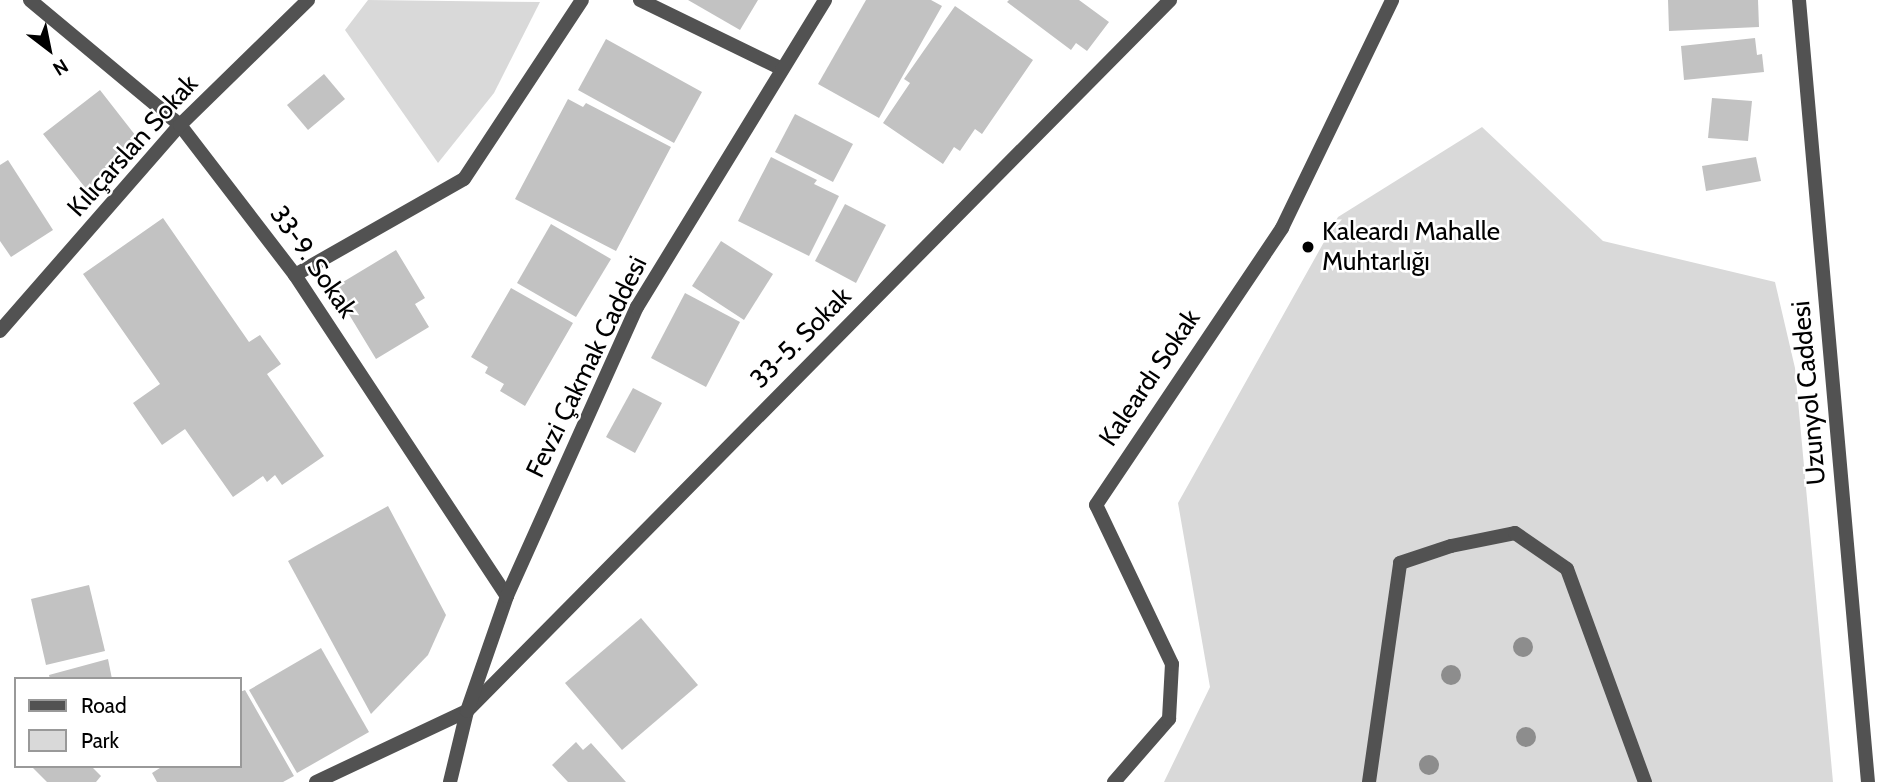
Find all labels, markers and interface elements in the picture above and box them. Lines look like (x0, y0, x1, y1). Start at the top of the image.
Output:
north arrow (14, 14, 84, 84)
text: N (49, 54, 72, 81)
street label: Kılıçarslan Sokak (61, 69, 205, 223)
street label: 33-9. Sokak (263, 200, 363, 324)
place label: Kaleardı Mahalle Muhtarlığı (1322, 216, 1500, 278)
marker: Kaleardı Mahalle Muhtarlığı (1300, 239, 1316, 255)
street label: Fevzi Çakmak Caddesi (520, 251, 654, 483)
street label: 33-5. Sokak (744, 281, 858, 395)
street label: Uzunyol Caddesi (1785, 300, 1833, 486)
street label: Kaleardı Sokak (1093, 304, 1207, 452)
legend (14, 677, 242, 768)
text: Road (81, 693, 127, 718)
text: Park (81, 728, 119, 753)

